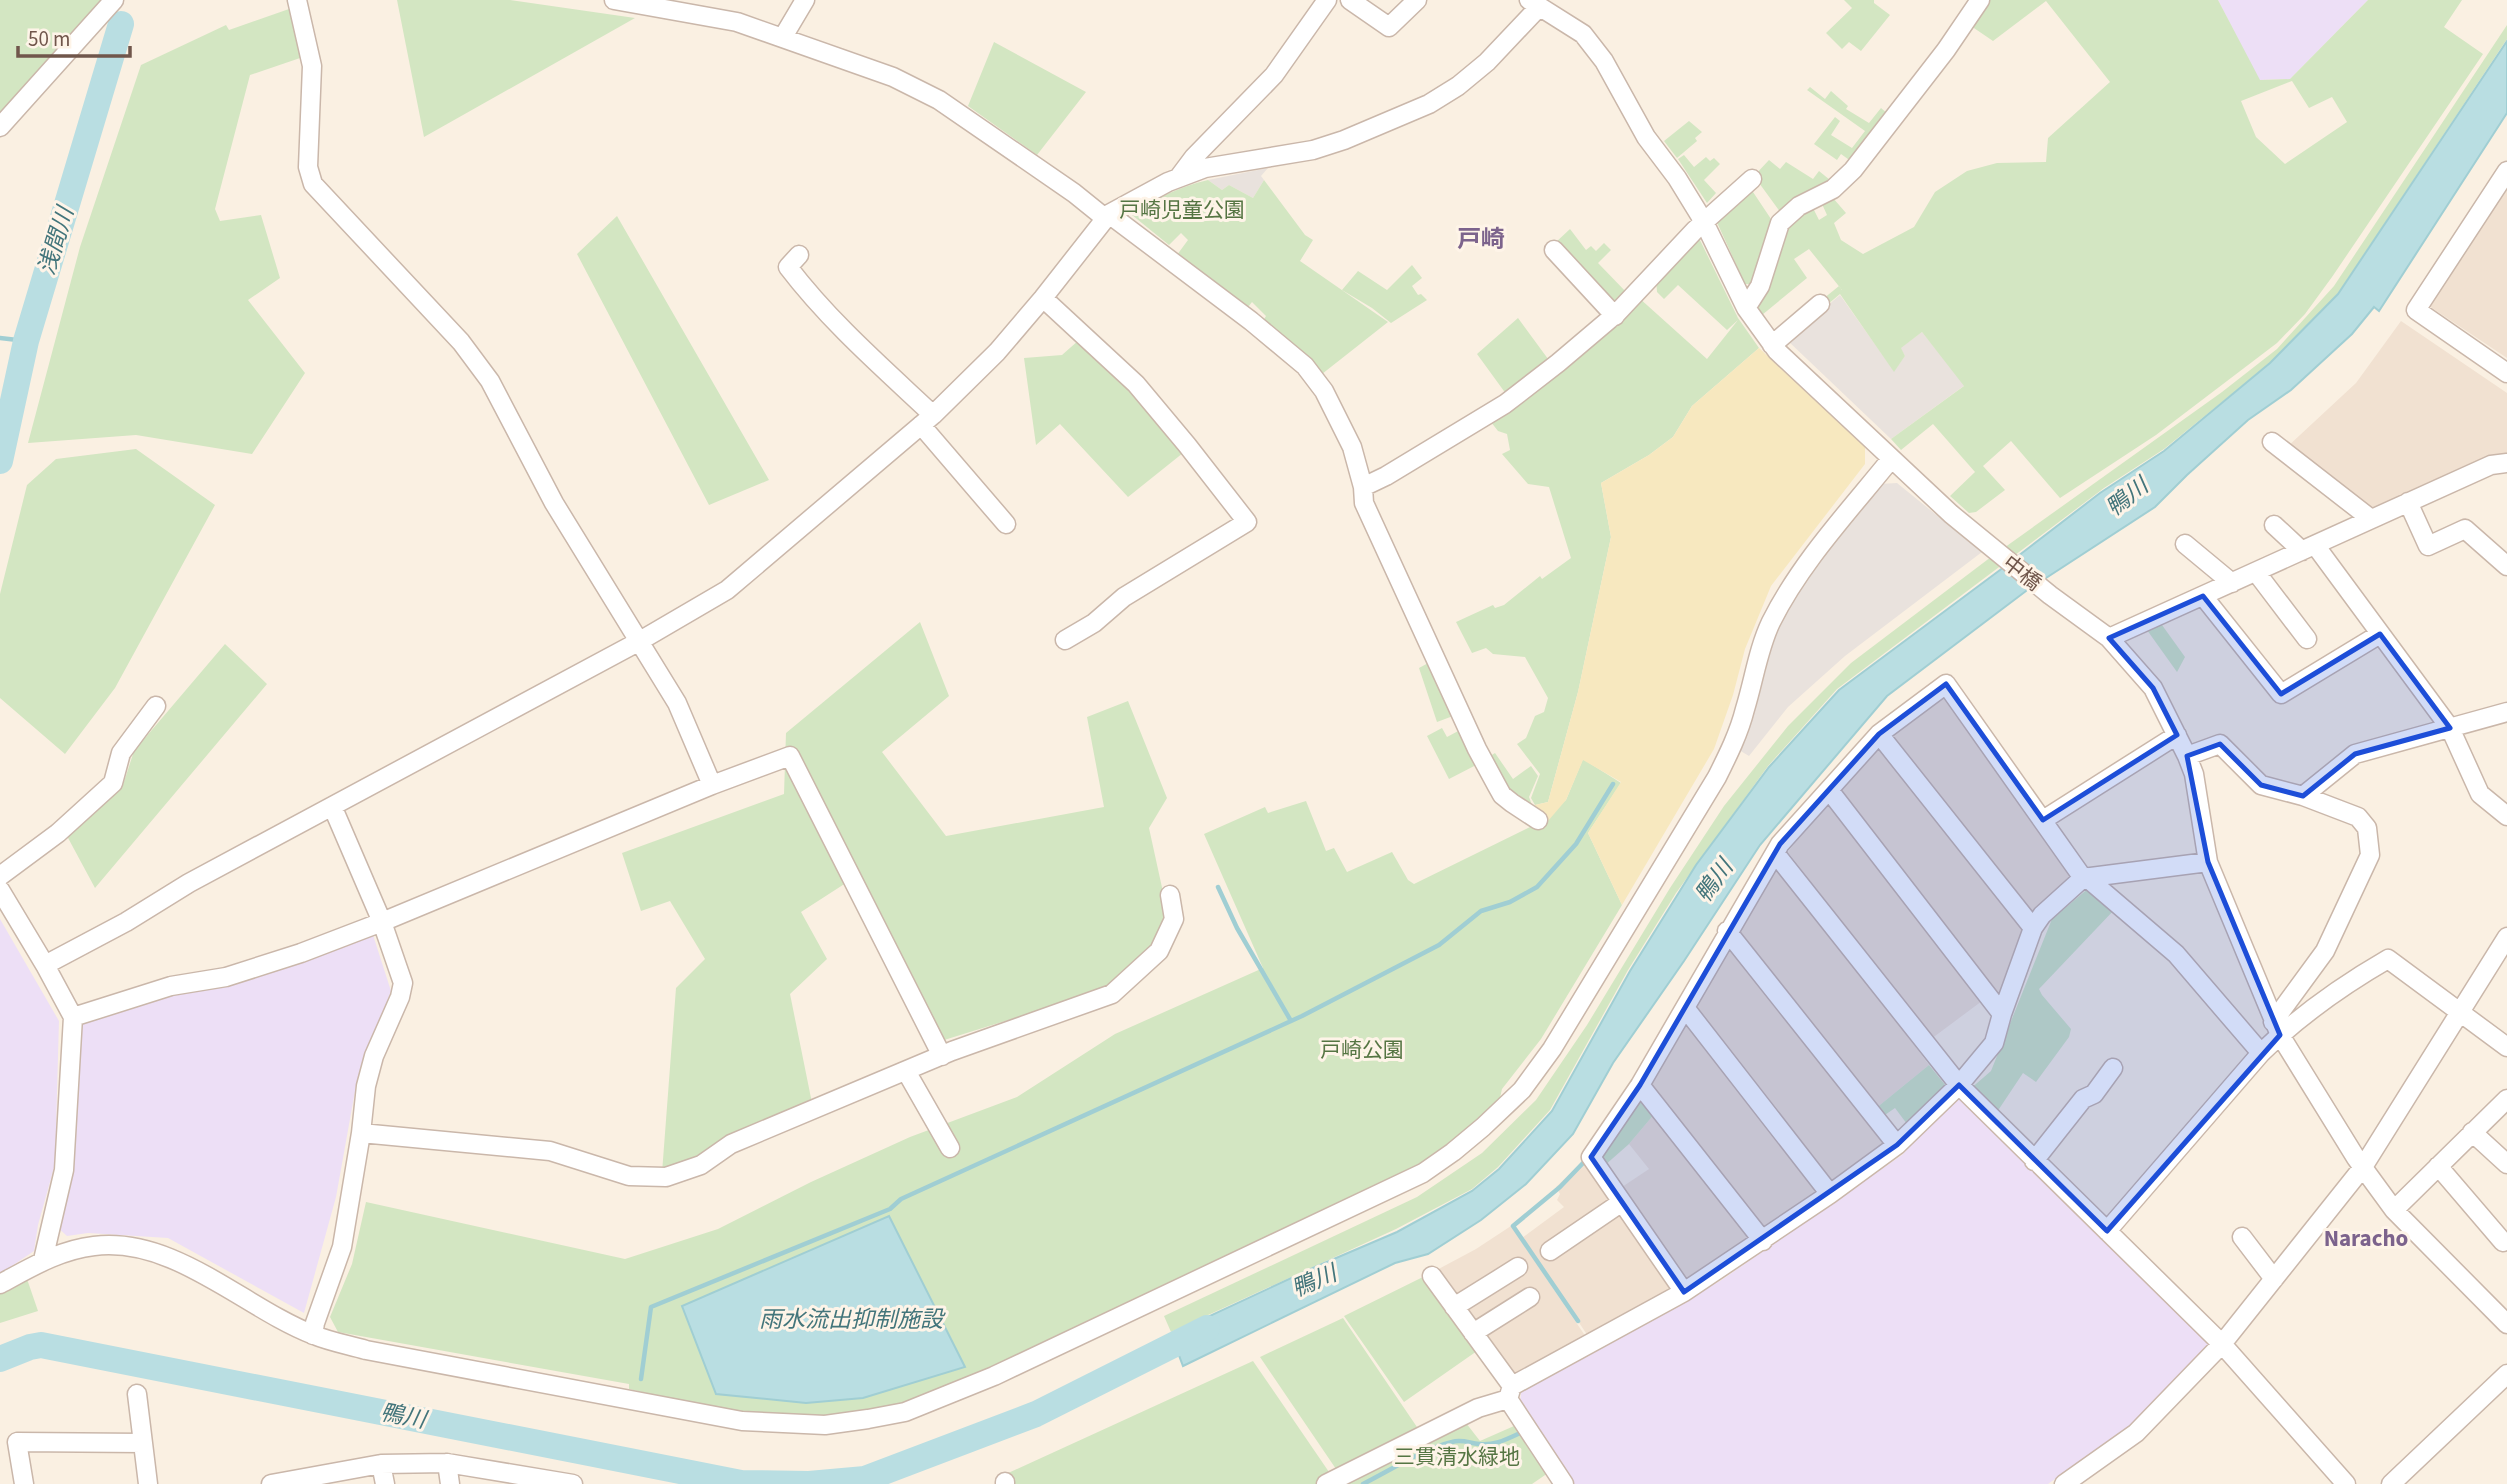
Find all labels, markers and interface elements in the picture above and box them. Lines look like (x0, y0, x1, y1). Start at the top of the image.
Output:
scale bar (18, 14, 130, 58)
text: 50 m (28, 24, 70, 54)
park label: 戸崎児童公園 (1119, 195, 1245, 225)
water label: 浅間川 (30, 200, 83, 279)
district label: 戸崎 (1457, 222, 1505, 257)
water label: 鴨川 (2099, 468, 2158, 524)
street label: 中橋 (1996, 548, 2048, 598)
water label: 鴨川 (1687, 850, 1743, 909)
park label: 戸崎公園 (1320, 1035, 1404, 1065)
district label: Naracho (2324, 1222, 2408, 1255)
water label: 鴨川 (1286, 1256, 1344, 1305)
water label: 雨水流出抑制施設 (759, 1303, 946, 1336)
water label: 鴨川 (377, 1395, 432, 1437)
park label: 三貫清水緑地 (1394, 1442, 1520, 1472)

